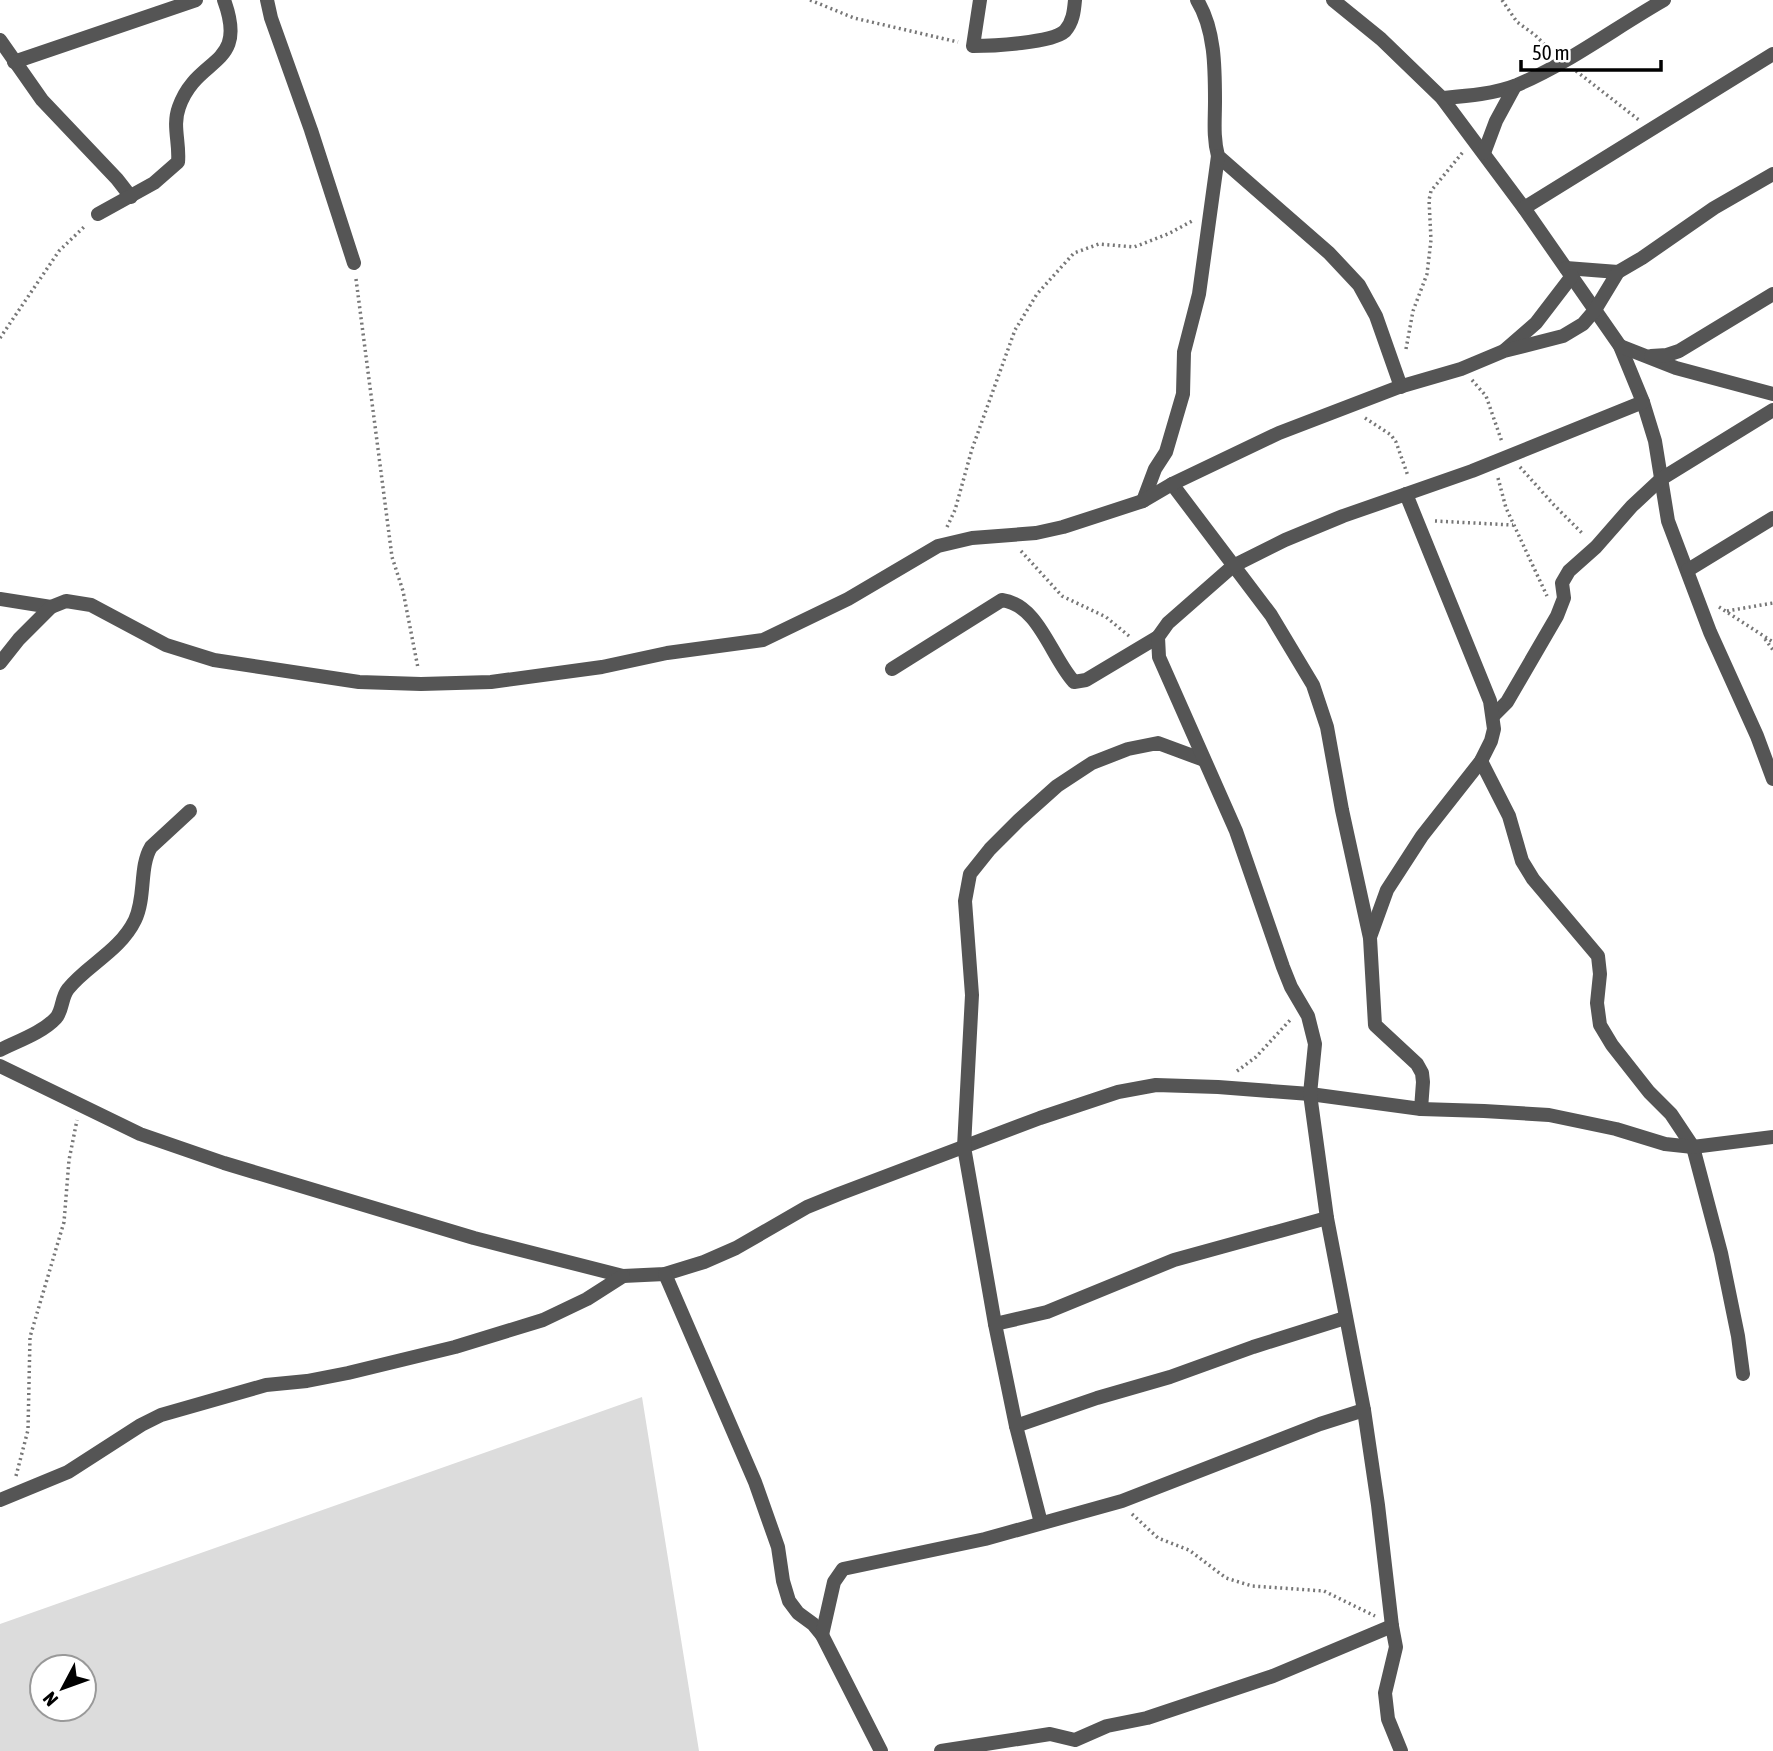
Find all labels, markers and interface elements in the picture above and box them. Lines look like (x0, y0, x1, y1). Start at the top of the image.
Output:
scale bar (1521, 28, 1661, 72)
text: 50 m (1532, 40, 1570, 64)
north arrow (28, 1653, 98, 1723)
text: N (38, 1688, 62, 1711)

